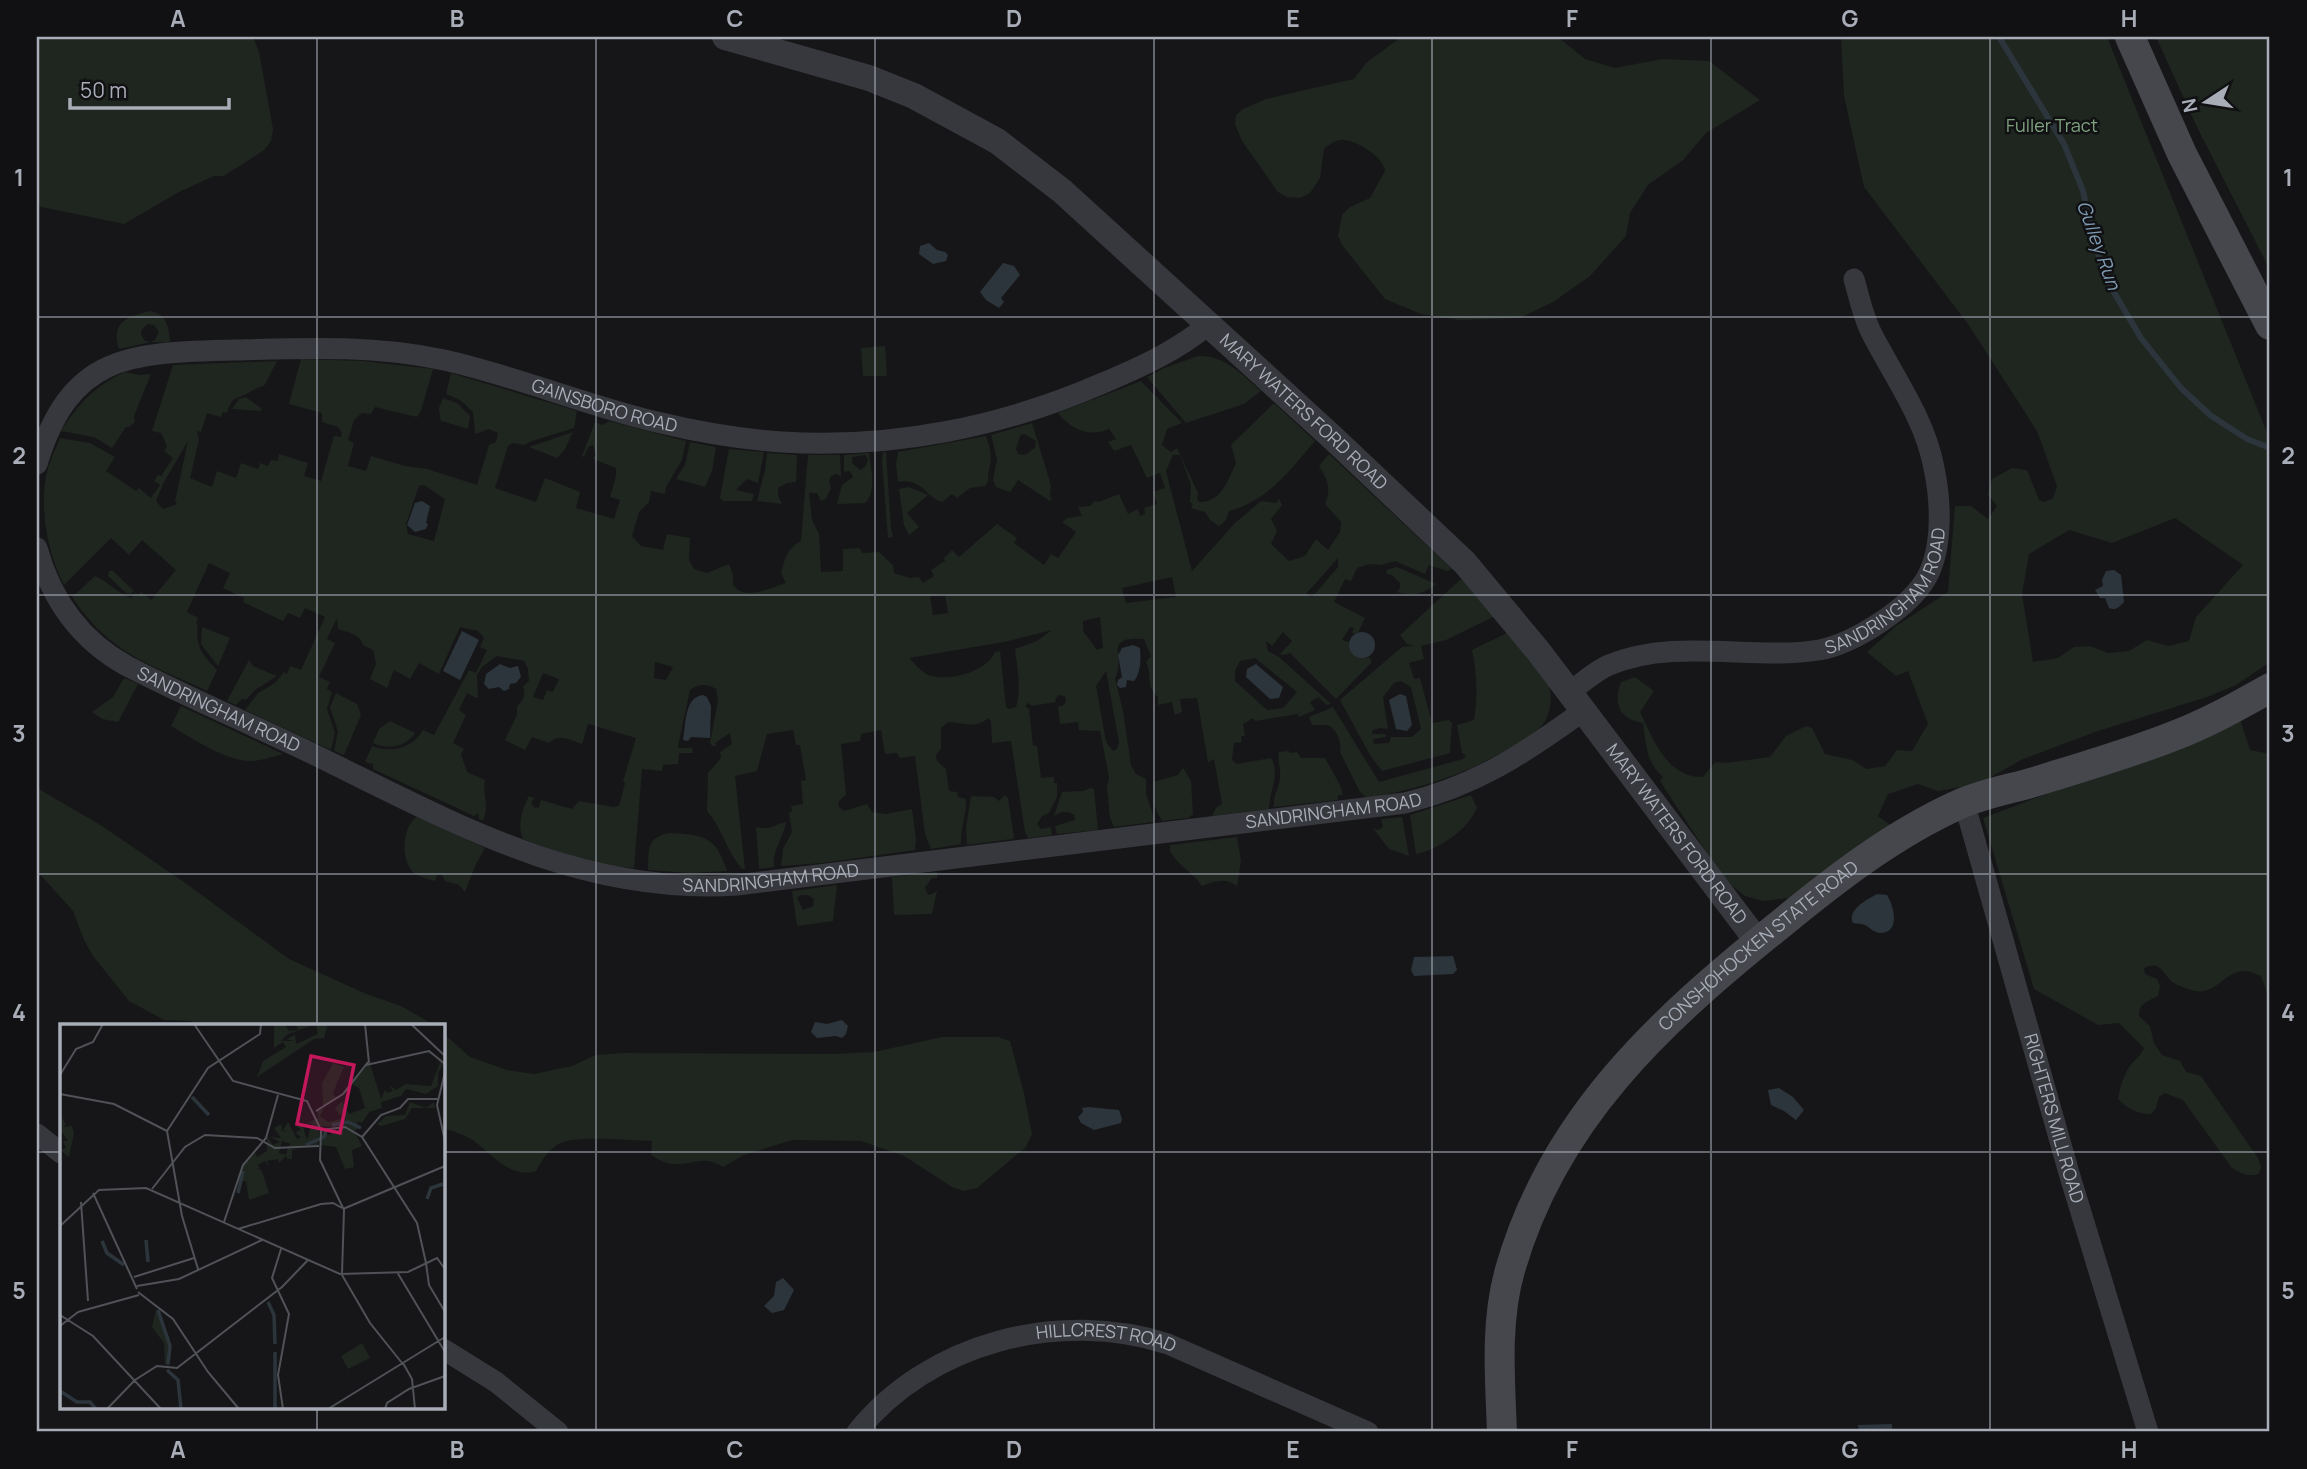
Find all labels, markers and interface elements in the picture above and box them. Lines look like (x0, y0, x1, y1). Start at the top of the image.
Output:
text: A (170, 2, 186, 34)
text: B (450, 2, 464, 34)
text: C (727, 2, 744, 34)
text: D (1006, 2, 1022, 34)
text: E (1286, 2, 1300, 34)
text: F (1566, 2, 1578, 34)
text: G (1842, 2, 1859, 34)
text: H (2121, 2, 2137, 34)
scale bar (70, 66, 229, 110)
north arrow (2170, 66, 2240, 136)
text: 50 m (80, 76, 127, 104)
text: N (2175, 96, 2204, 115)
park label: Fuller Tract (2006, 113, 2098, 137)
text: 1 (14, 161, 24, 193)
text: 1 (2283, 161, 2293, 193)
water label: Gulley Run (2071, 197, 2127, 294)
street label: MARY WATERS FORD ROAD (1215, 328, 1393, 495)
street label: GAINSBORO ROAD (529, 372, 680, 437)
text: 2 (12, 439, 26, 471)
text: 2 (2281, 439, 2295, 471)
street label: SANDRINGHAM ROAD (1822, 527, 1950, 659)
street label: SANDRINGHAM ROAD (133, 660, 305, 757)
text: 3 (12, 717, 26, 749)
text: 3 (2281, 717, 2295, 749)
street label: MARY WATERS FORD ROAD (1601, 738, 1753, 929)
street label: SANDRINGHAM ROAD (1244, 786, 1424, 834)
street label: CONSHOHOCKEN STATE ROAD (1653, 855, 1863, 1036)
street label: SANDRINGHAM ROAD (682, 857, 860, 897)
text: 4 (12, 996, 26, 1028)
text: 4 (2281, 996, 2295, 1028)
inset map (60, 1024, 444, 1410)
street label: RIGHTERS MILL ROAD (2019, 1031, 2091, 1206)
text: 5 (12, 1274, 26, 1306)
text: 5 (2281, 1274, 2295, 1306)
street label: HILLCREST ROAD (1035, 1317, 1181, 1357)
text: A (170, 1433, 186, 1465)
text: B (450, 1433, 464, 1465)
text: C (727, 1433, 744, 1465)
text: D (1006, 1433, 1022, 1465)
text: E (1286, 1433, 1300, 1465)
text: F (1566, 1433, 1578, 1465)
text: G (1842, 1433, 1859, 1465)
text: H (2121, 1433, 2137, 1465)

